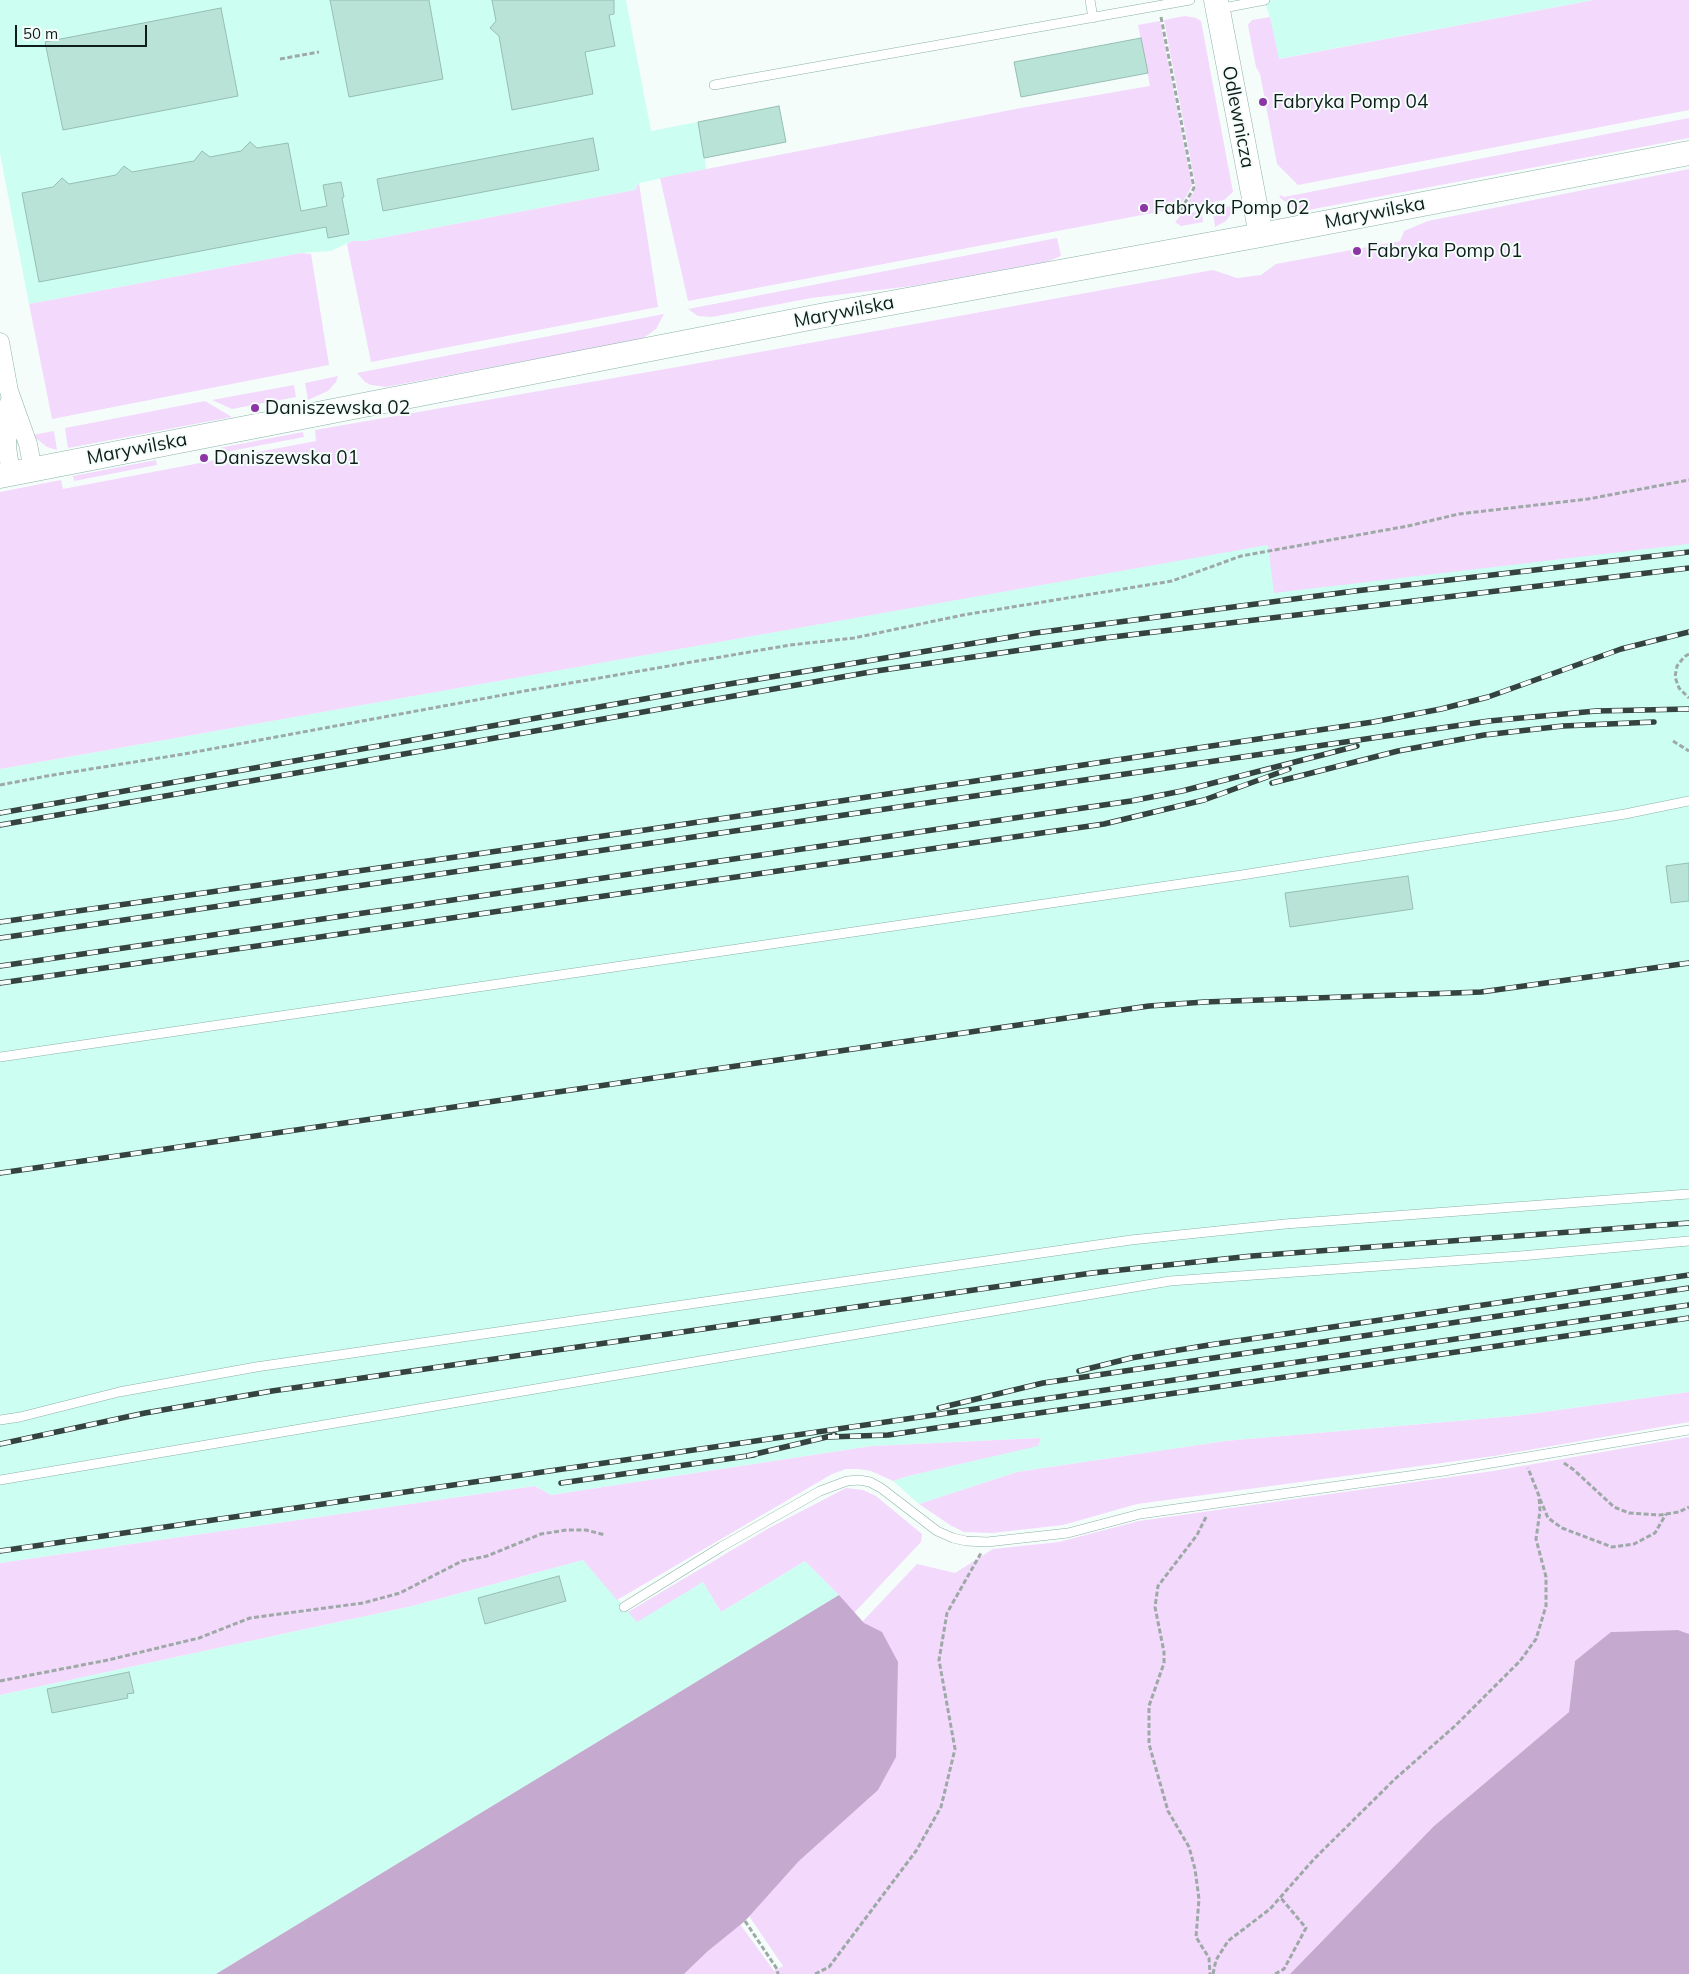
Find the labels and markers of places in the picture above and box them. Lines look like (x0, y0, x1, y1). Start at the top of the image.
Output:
place label: Fabryka Pomp 04 (1273, 91, 1428, 113)
marker: Fabryka Pomp 04 (1257, 96, 1269, 108)
place label: Fabryka Pomp 02 (1154, 197, 1309, 219)
marker: Fabryka Pomp 02 (1138, 202, 1150, 214)
place label: Fabryka Pomp 01 (1367, 240, 1522, 262)
marker: Fabryka Pomp 01 (1351, 245, 1363, 257)
place label: Daniszewska 02 (265, 397, 410, 419)
marker: Daniszewska 02 (249, 402, 261, 414)
place label: Daniszewska 01 (214, 447, 359, 469)
marker: Daniszewska 01 (198, 452, 210, 464)

